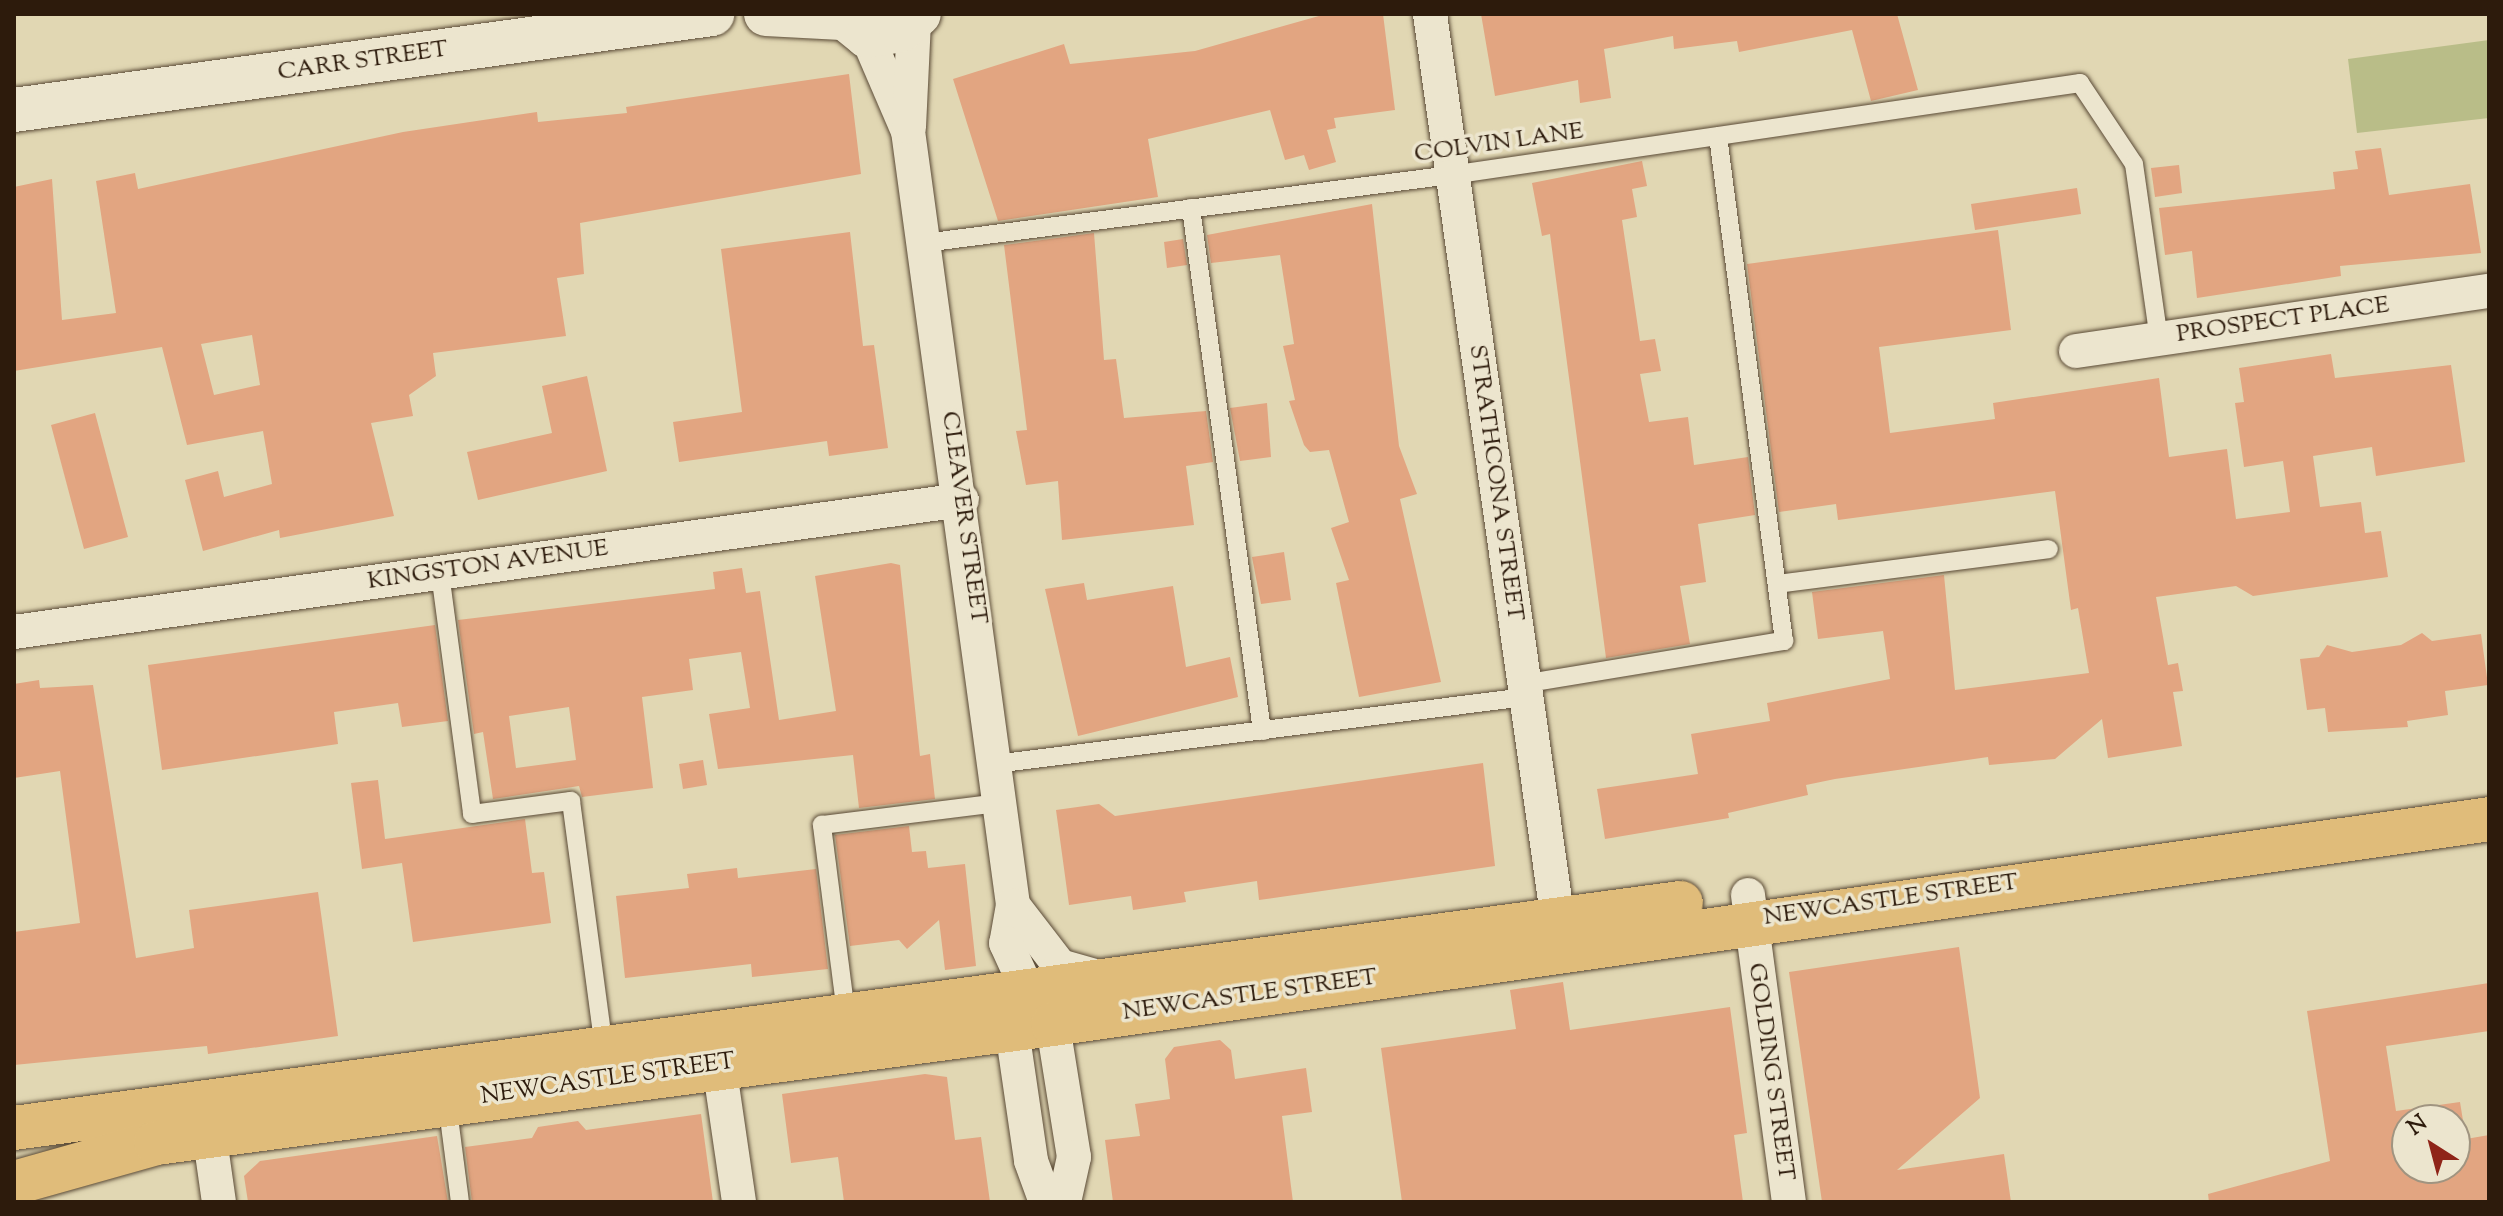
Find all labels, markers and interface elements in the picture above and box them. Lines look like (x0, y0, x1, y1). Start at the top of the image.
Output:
street label: CARR STREET (276, 36, 450, 88)
street label: COLVIN LANE (1413, 118, 1585, 170)
street label: PROSPECT PLACE (2175, 292, 2391, 350)
street label: STRATHCONA STREET (1461, 343, 1529, 623)
street label: CLEAVER STREET (934, 410, 992, 626)
street label: KINGSTON AVENUE (366, 535, 610, 597)
street label: NEWCASTLE STREET (1762, 869, 2020, 933)
street label: GOLDING STREET (1740, 961, 1800, 1183)
street label: NEWCASTLE STREET (1121, 964, 1379, 1028)
street label: NEWCASTLE STREET (479, 1048, 737, 1112)
north arrow (2391, 1104, 2471, 1184)
text: N (2402, 1108, 2435, 1144)

